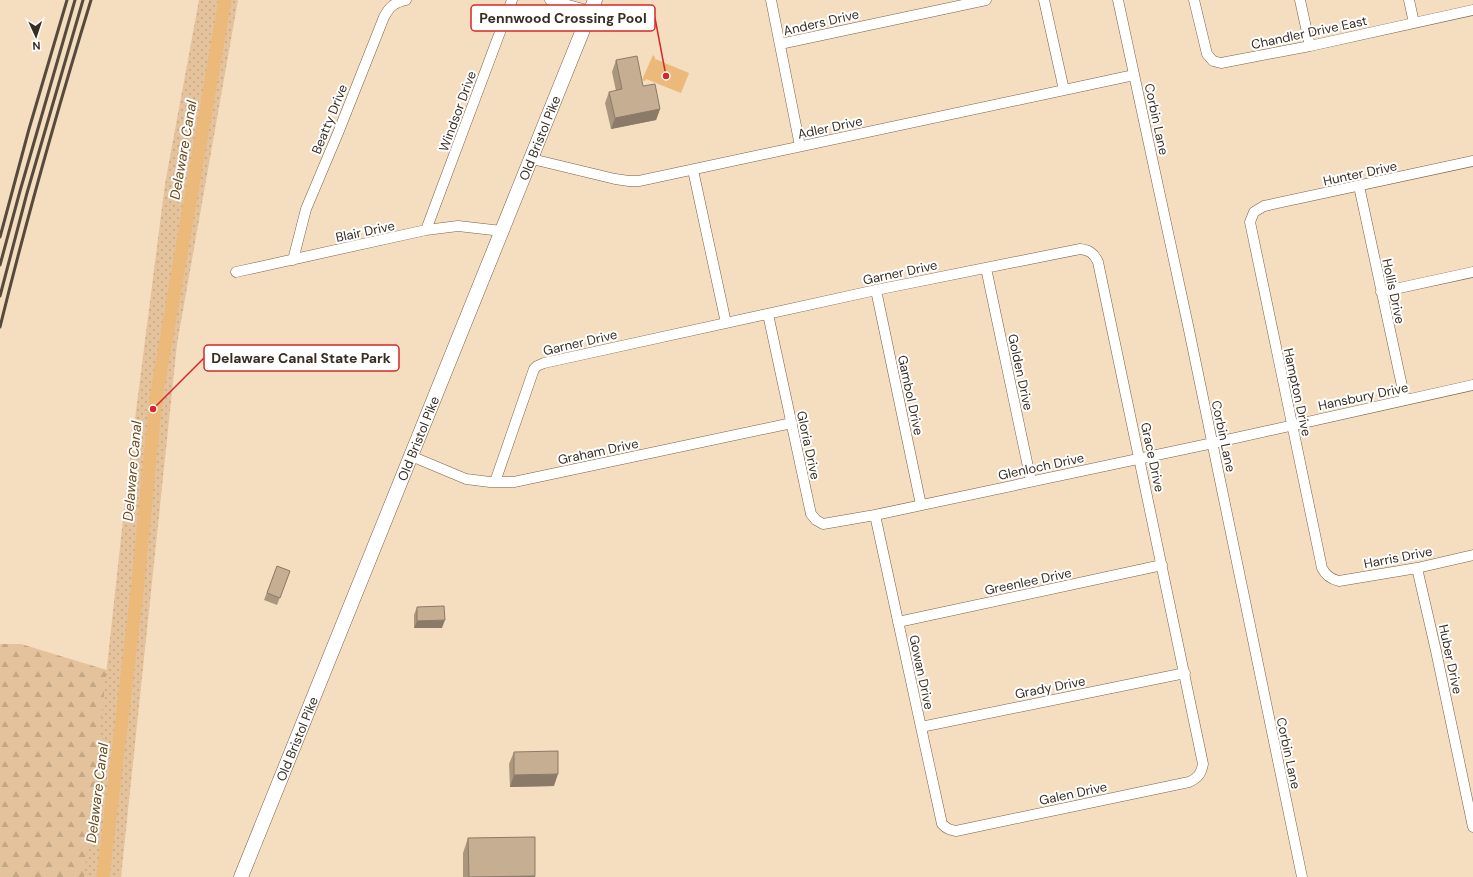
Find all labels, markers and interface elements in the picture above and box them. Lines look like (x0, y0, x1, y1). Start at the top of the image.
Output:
callout: Pennwood Crossing Pool (471, 5, 655, 31)
street label: Anders Drive (782, 6, 861, 39)
text: Pennwood Crossing Pool (479, 9, 647, 27)
street label: Chandler Drive East (1250, 12, 1369, 53)
north arrow (16, 16, 56, 56)
text: N (32, 39, 41, 53)
street label: Windsor Drive (435, 69, 480, 154)
street label: Beatty Drive (308, 82, 351, 157)
street label: Corbin Lane (1141, 82, 1172, 156)
street label: Old Bristol Pike (515, 93, 564, 183)
water label: Delaware Canal (165, 98, 201, 201)
street label: Adler Drive (796, 112, 864, 143)
street label: Hunter Drive (1322, 157, 1399, 190)
street label: Blair Drive (334, 217, 396, 246)
street label: Garner Drive (861, 256, 939, 289)
street label: Hollis Drive (1378, 257, 1409, 325)
street label: Garner Drive (541, 326, 619, 359)
street label: Golden Drive (1004, 332, 1037, 412)
callout: Delaware Canal State Park (204, 345, 399, 371)
street label: Hampton Drive (1280, 346, 1315, 438)
text: Delaware Canal State Park (211, 349, 391, 367)
street label: Gambol Drive (894, 353, 927, 437)
street label: Hansbury Drive (1316, 379, 1410, 414)
street label: Old Bristol Pike (394, 394, 443, 483)
street label: Corbin Lane (1208, 399, 1239, 473)
street label: Gloria Drive (793, 409, 824, 481)
water label: Delaware Canal (119, 419, 145, 522)
street label: Grace Drive (1137, 421, 1168, 494)
street label: Graham Drive (556, 435, 640, 468)
street label: Glenloch Drive (997, 449, 1086, 484)
street label: Harris Drive (1362, 543, 1434, 572)
street label: Greenlee Drive (983, 564, 1073, 599)
street label: Huber Drive (1435, 623, 1466, 696)
street label: Gowan Drive (905, 633, 938, 711)
street label: Grady Drive (1013, 672, 1087, 703)
street label: Old Bristol Pike (273, 694, 322, 784)
street label: Corbin Lane (1273, 716, 1304, 790)
water label: Delaware Canal (82, 741, 112, 844)
street label: Galen Drive (1038, 778, 1109, 809)

